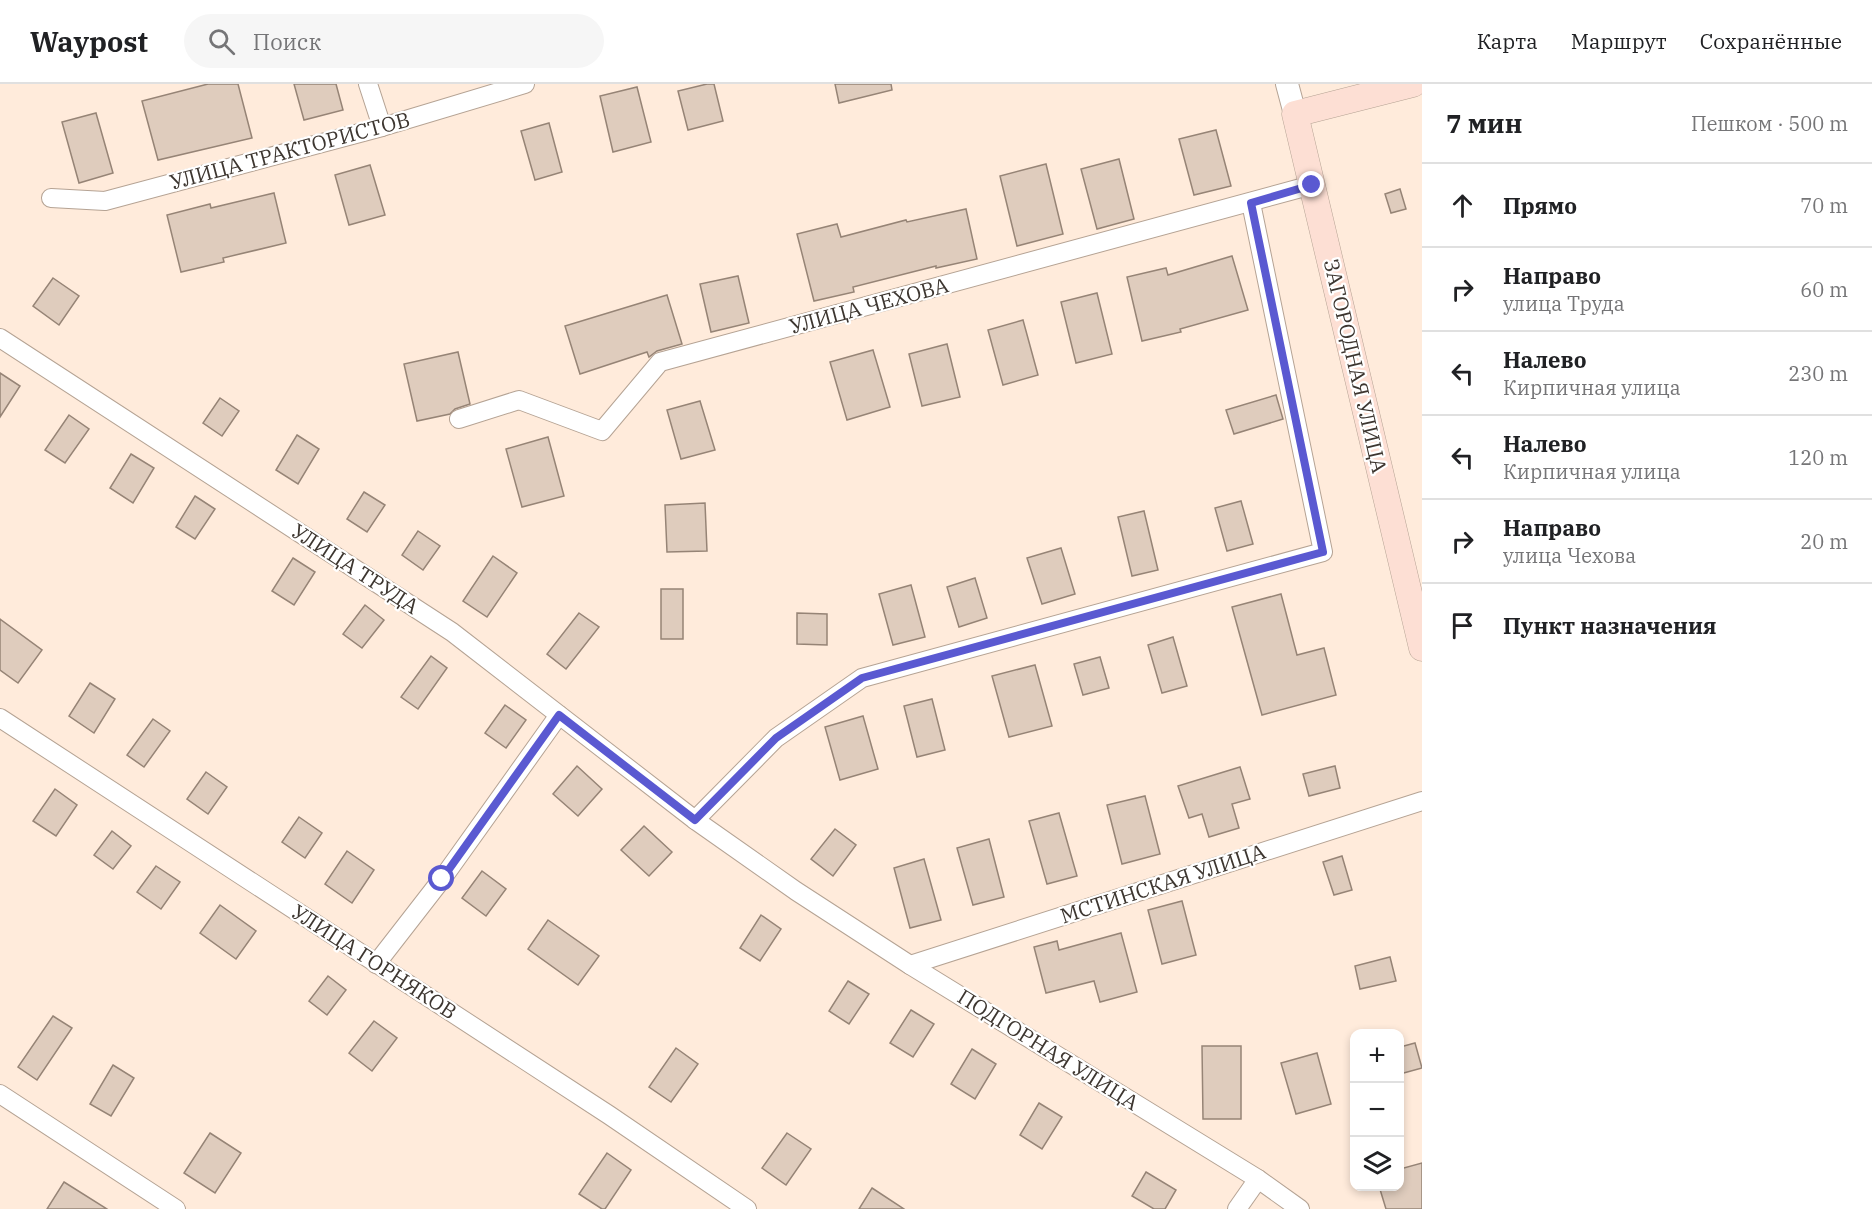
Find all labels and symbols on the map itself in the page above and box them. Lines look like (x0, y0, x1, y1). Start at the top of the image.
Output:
street label: УЛИЦА ТРАКТОРИСТОВ (167, 104, 413, 196)
route end (1298, 171, 1324, 197)
street label: ЗАГОРОДНАЯ УЛИЦА (1318, 256, 1394, 476)
street label: УЛИЦА ЧЕХОВА (786, 270, 952, 340)
street label: УЛИЦА ТРУДА (286, 517, 425, 620)
street label: МСТИНСКАЯ УЛИЦА (1057, 836, 1269, 929)
route start (428, 865, 454, 891)
street label: УЛИЦА ГОРНЯКОВ (287, 897, 463, 1025)
street label: ПОДГОРНАЯ УЛИЦА (953, 982, 1145, 1117)

